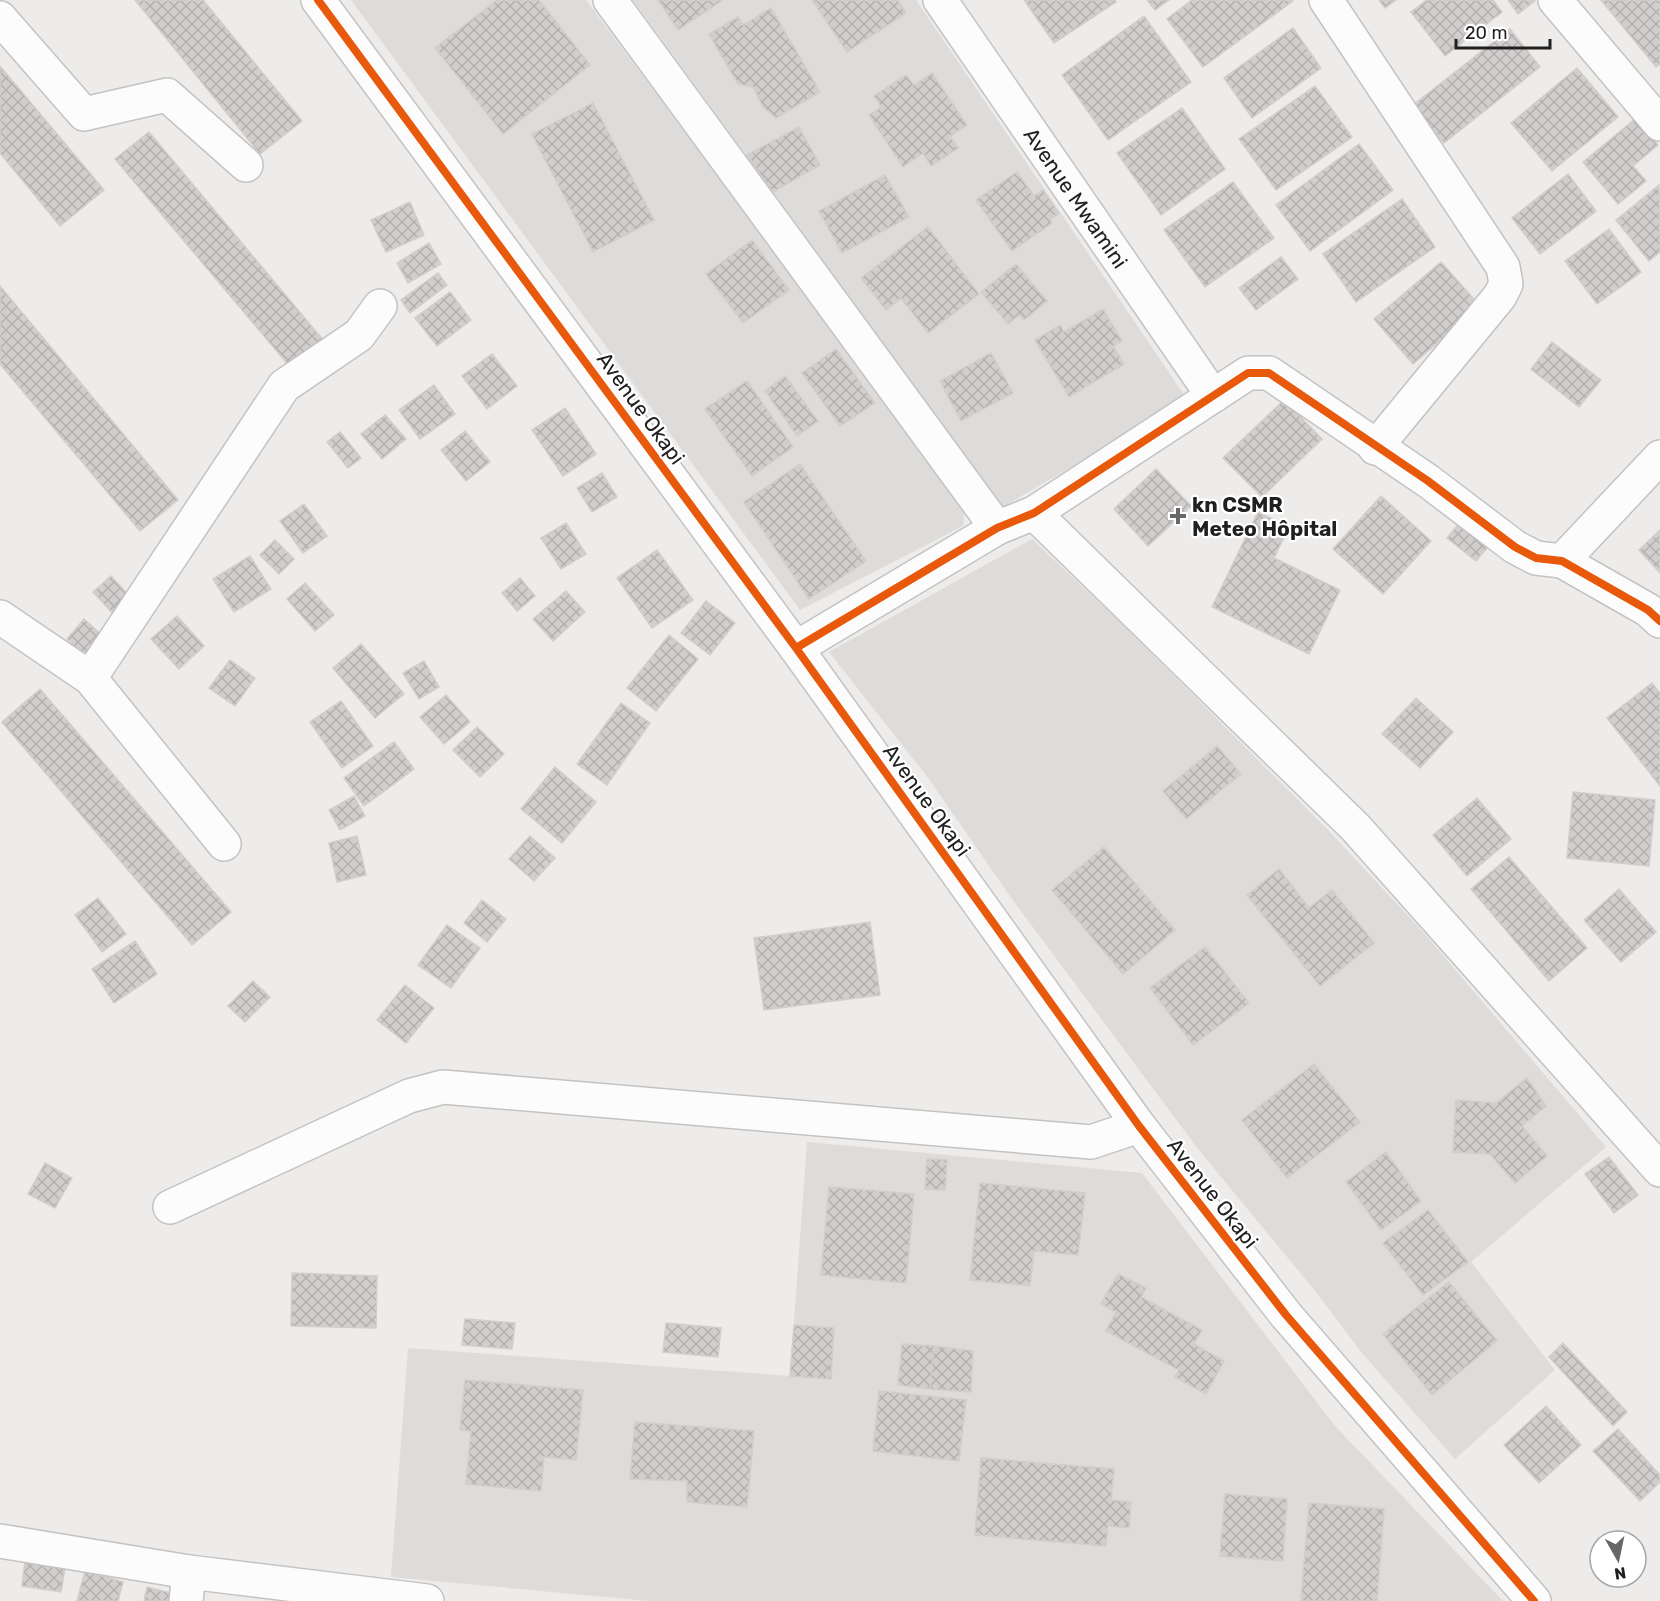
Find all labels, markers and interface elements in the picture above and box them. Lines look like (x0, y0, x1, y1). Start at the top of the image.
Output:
scale bar (1456, 12, 1550, 50)
text: 20 m (1465, 22, 1507, 44)
street label: Avenue Mwamini (1019, 123, 1133, 273)
street label: Avenue Okapi (592, 347, 690, 469)
place label: kn CSMR Meteo Hôpital (1192, 492, 1337, 541)
marker: kn CSMR Meteo Hôpital (1169, 507, 1187, 525)
street label: Avenue Okapi (878, 739, 976, 861)
street label: Avenue Okapi (1162, 1133, 1264, 1253)
north arrow (1588, 1529, 1648, 1589)
text: N (1613, 1563, 1627, 1584)

